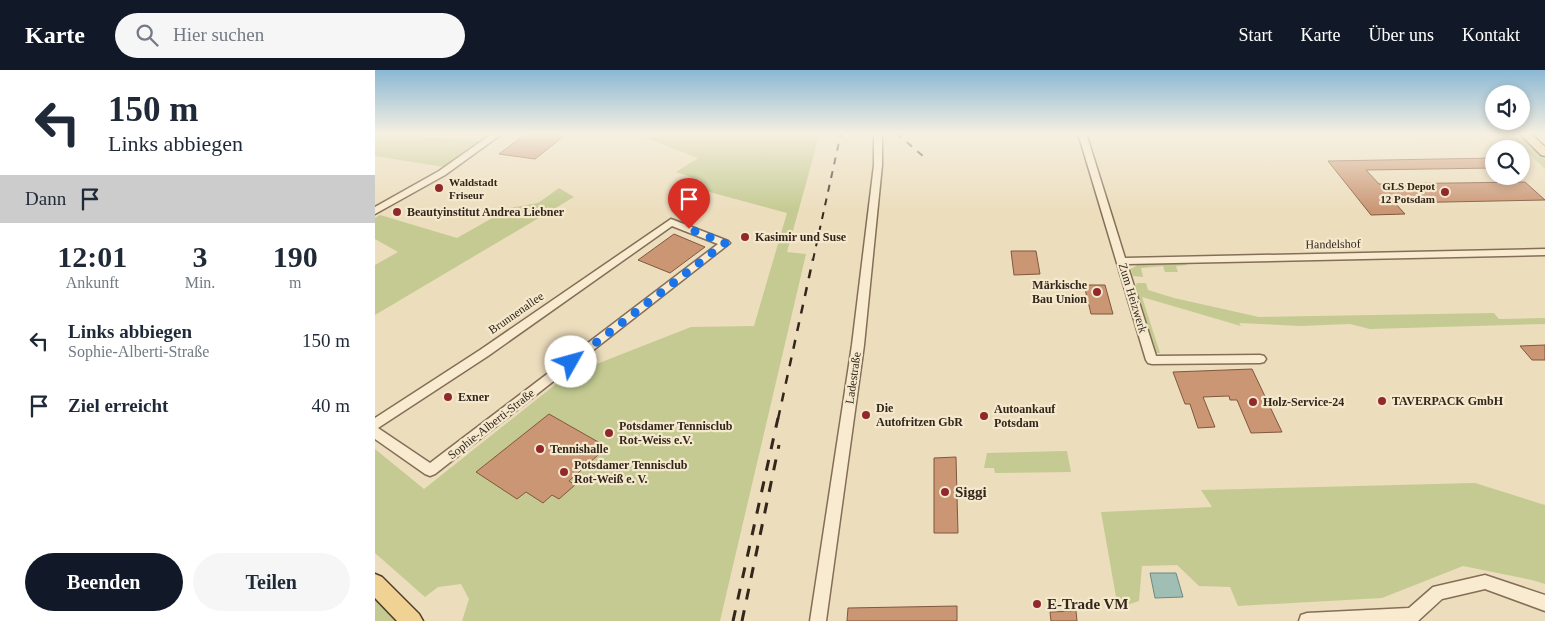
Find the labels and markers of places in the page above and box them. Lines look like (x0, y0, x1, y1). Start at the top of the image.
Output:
place label: Waldstadt Friseur (449, 176, 498, 201)
pin (668, 178, 710, 229)
place label: GLS Depot 12 Potsdam (1380, 180, 1435, 205)
marker: Waldstadt Friseur (433, 182, 445, 194)
marker: GLS Depot 12 Potsdam (1439, 186, 1451, 198)
place label: Beautyinstitut Andrea Liebner (407, 205, 565, 219)
marker: Beautyinstitut Andrea Liebner (391, 206, 403, 218)
place label: Kasimir und Suse (755, 230, 847, 244)
marker: Kasimir und Suse (739, 231, 751, 243)
place label: Märkische Bau Union (1032, 278, 1088, 306)
marker: Märkische Bau Union (1091, 286, 1103, 298)
place label: Exner (458, 390, 490, 404)
marker: Exner (442, 391, 454, 403)
place label: TAVERPACK GmbH (1392, 394, 1504, 408)
place label: Holz-Service-24 (1263, 395, 1344, 409)
marker: TAVERPACK GmbH (1376, 395, 1388, 407)
marker: Holz-Service-24 (1247, 396, 1259, 408)
place label: Die Autofritzen GbR (876, 401, 963, 429)
place label: Autoankauf Potsdam (994, 402, 1056, 430)
marker: Die Autofritzen GbR (860, 409, 872, 421)
marker: Autoankauf Potsdam (978, 410, 990, 422)
place label: Potsdamer Tennisclub Rot-Weiss e.V. (619, 419, 733, 447)
marker: Potsdamer Tennisclub Rot-Weiss e.V. (603, 427, 615, 439)
place label: Tennishalle (550, 442, 609, 456)
marker: Tennishalle (534, 443, 546, 455)
place label: Potsdamer Tennisclub Rot-Weiß e. V. (574, 458, 688, 486)
marker: Potsdamer Tennisclub Rot-Weiß e. V. (558, 466, 570, 478)
place label: Siggi (955, 484, 987, 500)
marker: Siggi (939, 486, 951, 498)
place label: E-Trade VM (1047, 596, 1129, 612)
marker: E-Trade VM (1031, 598, 1043, 610)

